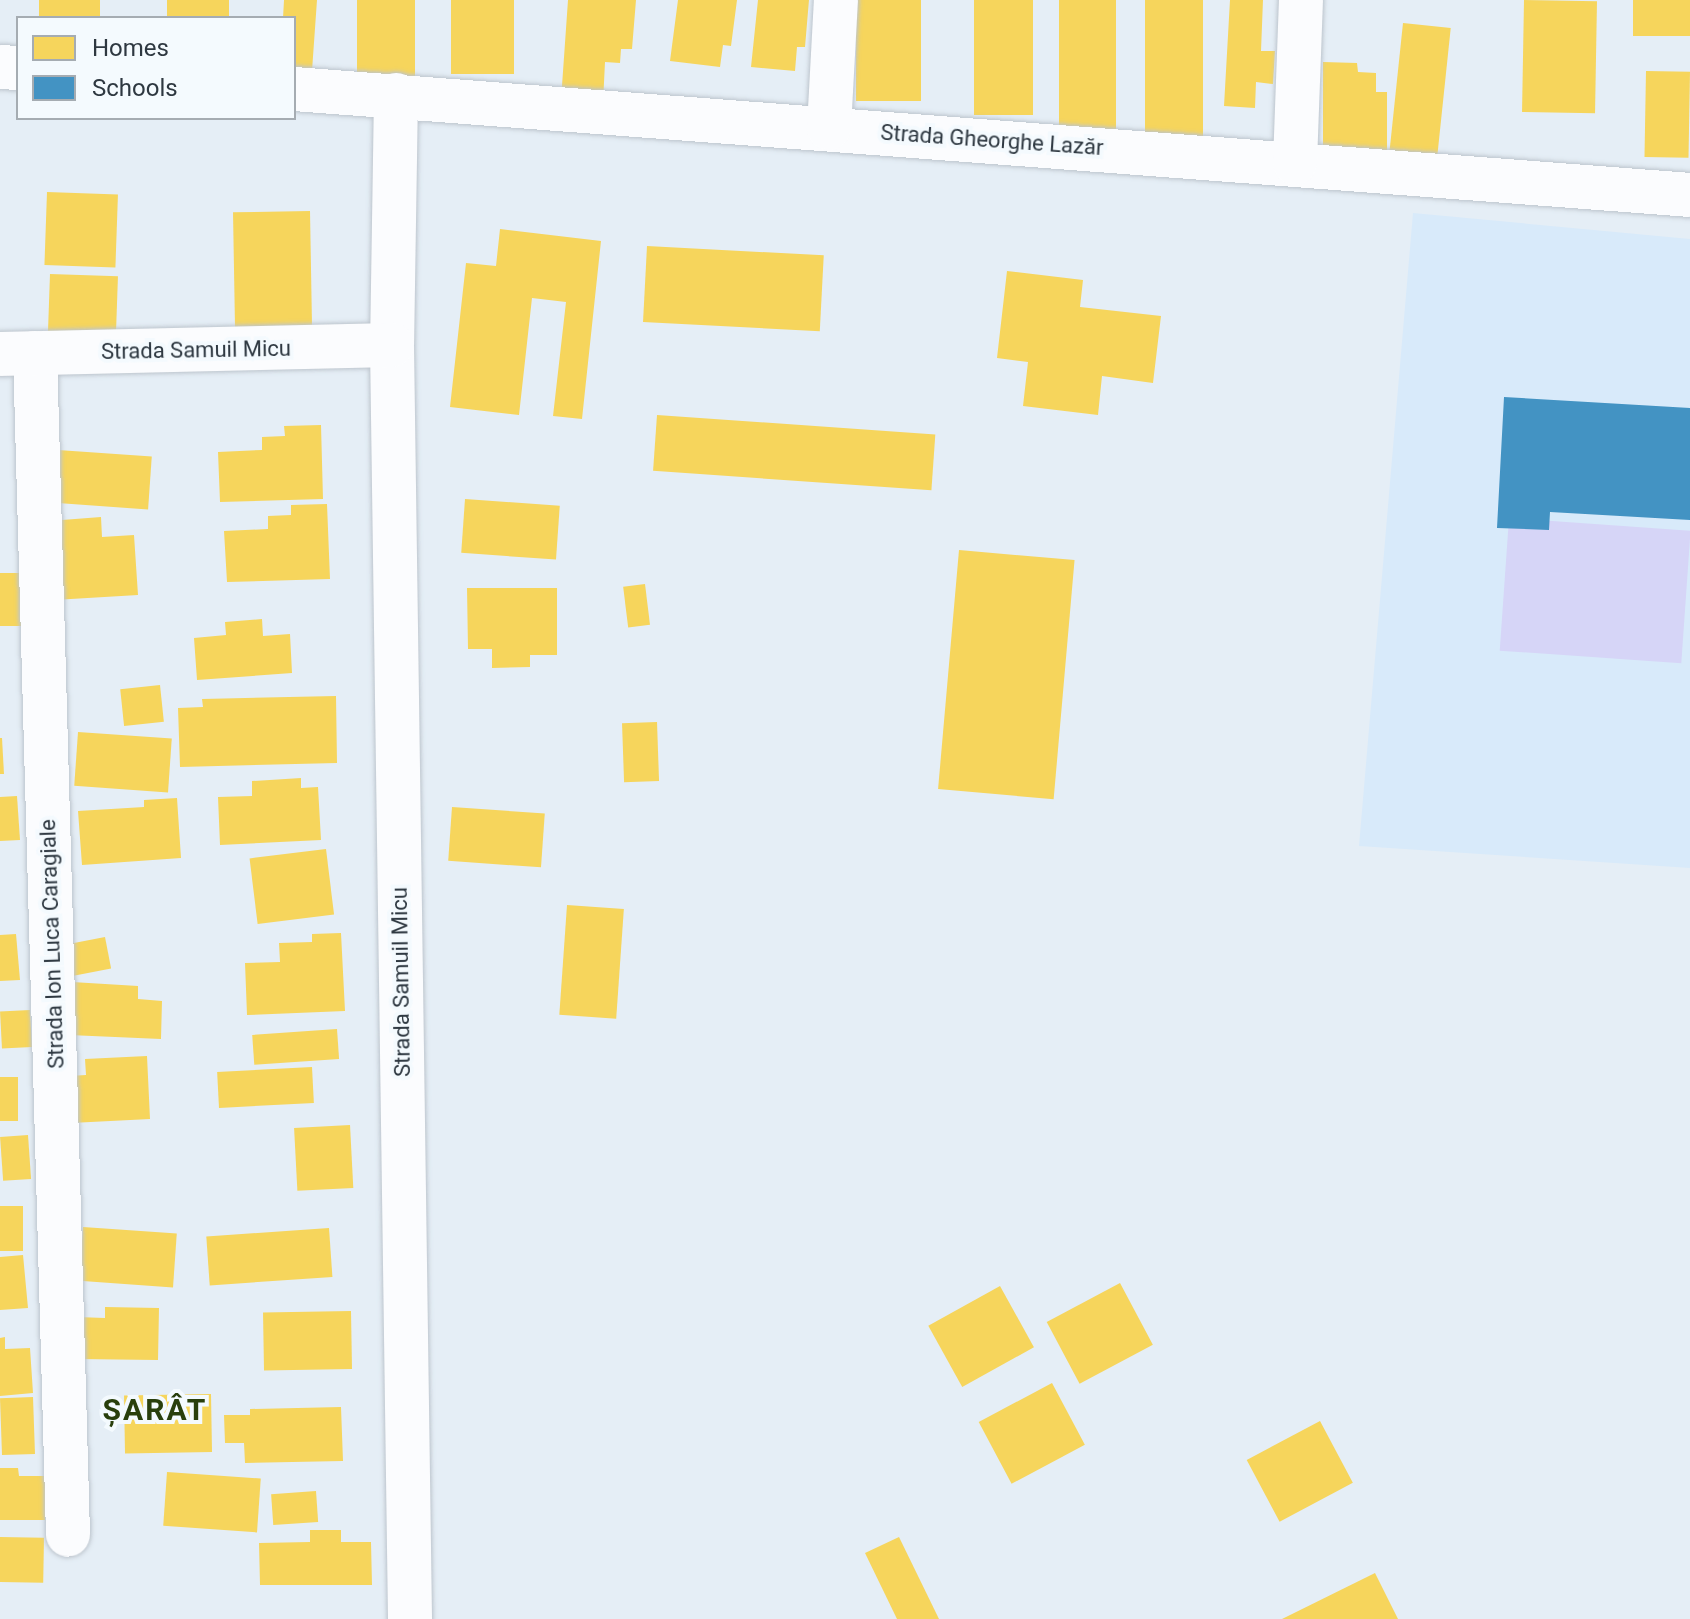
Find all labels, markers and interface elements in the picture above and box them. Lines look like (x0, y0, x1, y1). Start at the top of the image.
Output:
legend (16, 16, 296, 120)
text: Homes (92, 34, 169, 62)
text: Schools (92, 74, 178, 102)
street label: Strada Gheorghe Lazăr (880, 119, 1104, 161)
street label: Strada Samuil Micu (101, 335, 291, 365)
street label: Strada Ion Luca Caragiale (34, 819, 70, 1069)
street label: Strada Samuil Micu (386, 887, 416, 1077)
district label: ȘARÂT (103, 1392, 207, 1428)

